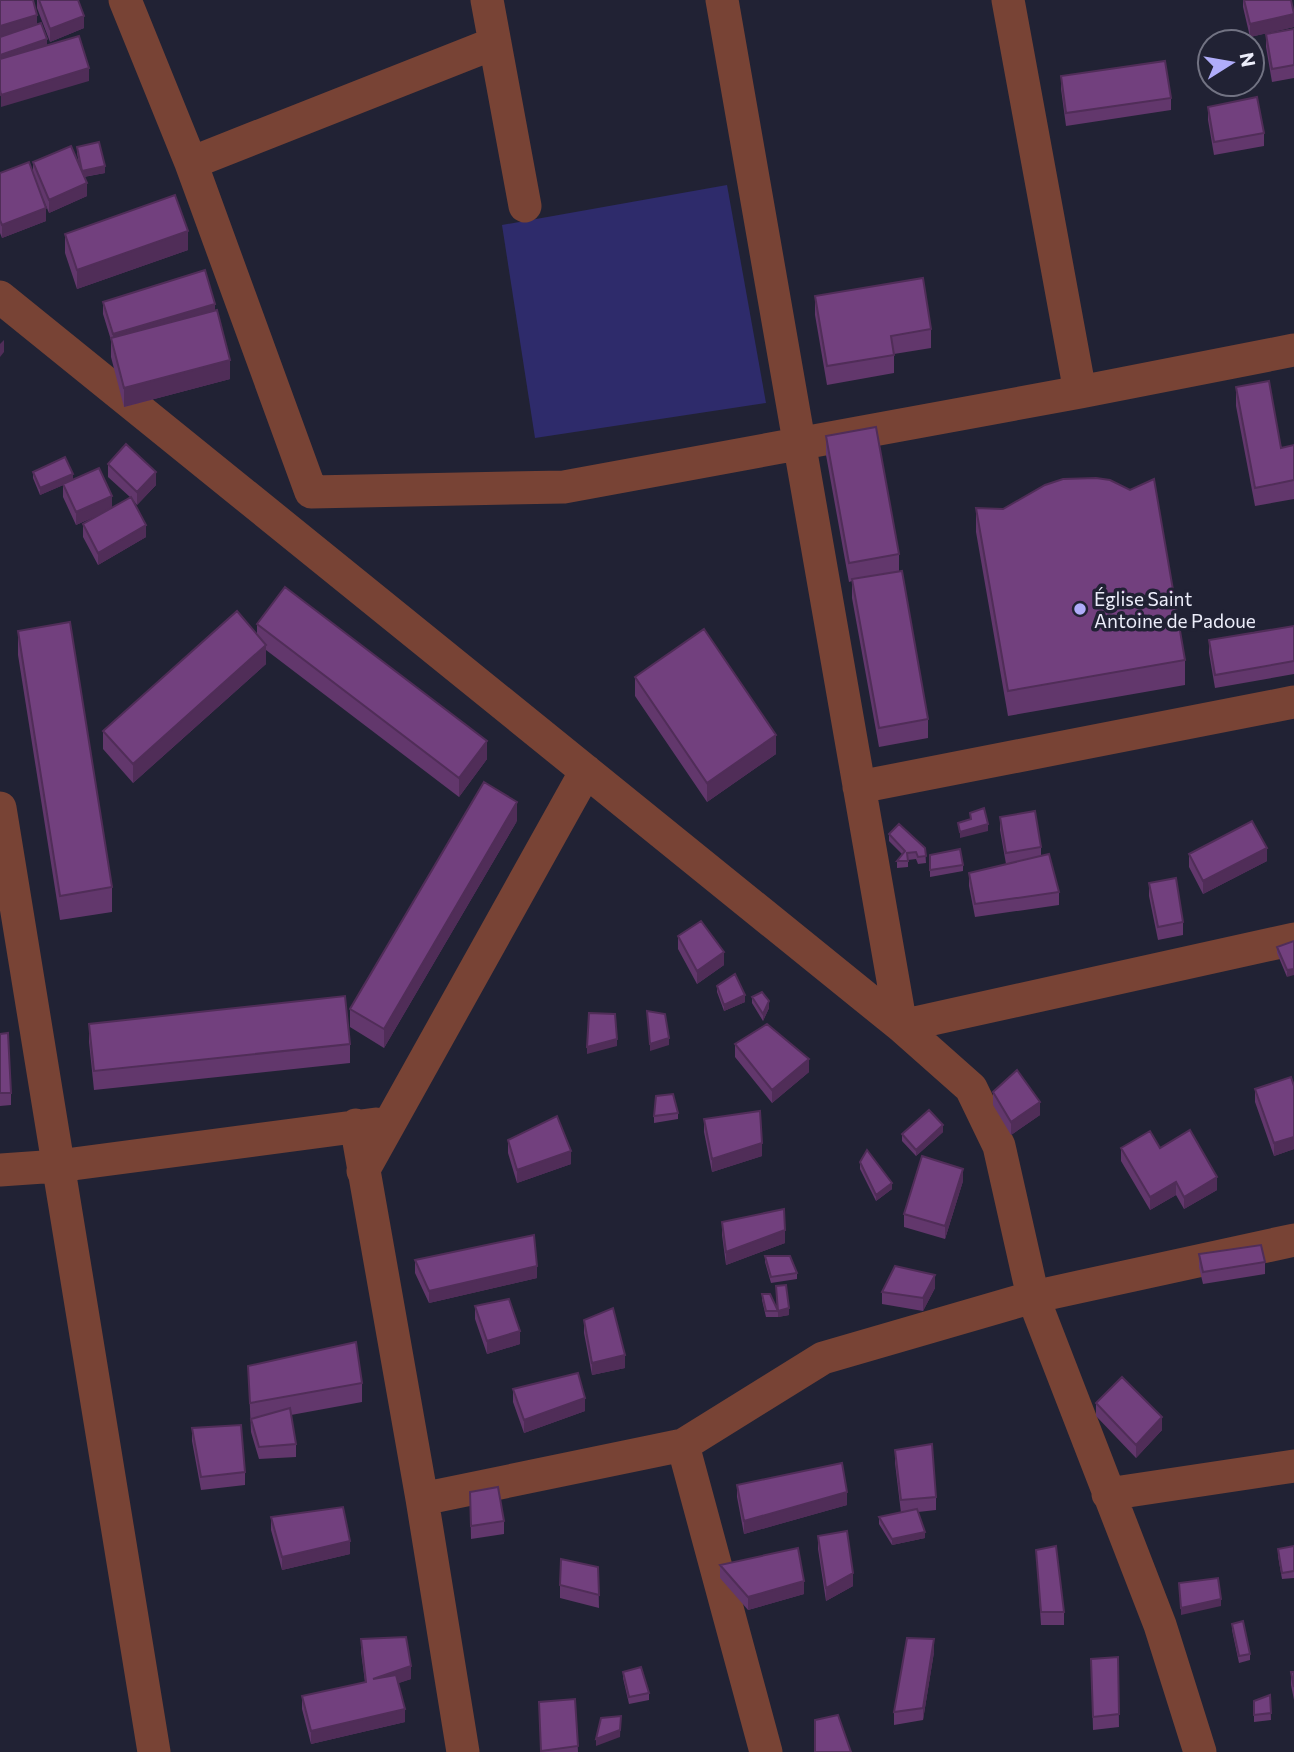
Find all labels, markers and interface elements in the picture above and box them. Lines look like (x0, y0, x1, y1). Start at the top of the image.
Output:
north arrow (1196, 28, 1266, 98)
text: N (1236, 50, 1261, 69)
place label: Église Saint Antoine de Padoue (1094, 587, 1256, 632)
marker: Église Saint Antoine de Padoue (1072, 601, 1088, 617)

